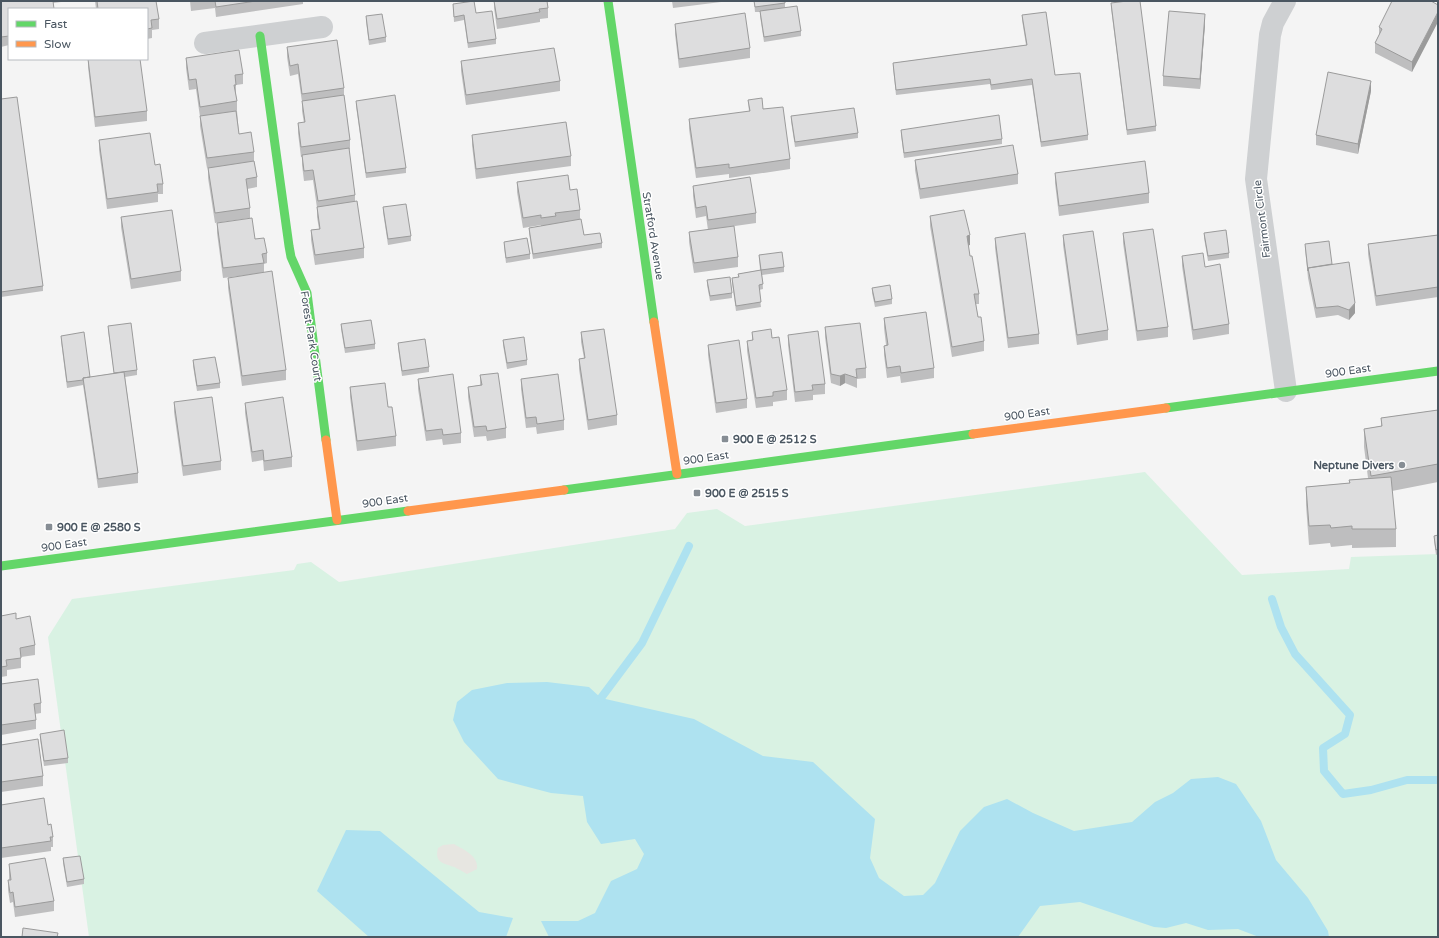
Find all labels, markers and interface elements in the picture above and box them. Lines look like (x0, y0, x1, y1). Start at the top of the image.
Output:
legend (8, 8, 148, 60)
text: Fast (44, 17, 68, 31)
text: Slow (44, 37, 71, 51)
street label: Fairmont Circle (1251, 179, 1273, 259)
street label: Stratford Avenue (640, 191, 666, 281)
street label: Forest Park Court (297, 290, 325, 382)
street label: 900 East (1324, 361, 1372, 381)
street label: 900 East (1003, 404, 1051, 424)
place label: 900 E @ 2512 S (733, 433, 817, 446)
marker: 900 E @ 2512 S (720, 434, 730, 444)
street label: 900 East (682, 448, 730, 468)
place label: Neptune Divers (1313, 459, 1395, 473)
marker: Neptune Divers (1397, 460, 1407, 470)
place label: 900 E @ 2515 S (705, 487, 789, 500)
marker: 900 E @ 2515 S (692, 488, 702, 498)
street label: 900 East (361, 491, 409, 511)
place label: 900 E @ 2580 S (57, 521, 141, 534)
marker: 900 E @ 2580 S (44, 522, 54, 532)
street label: 900 East (40, 535, 88, 555)

